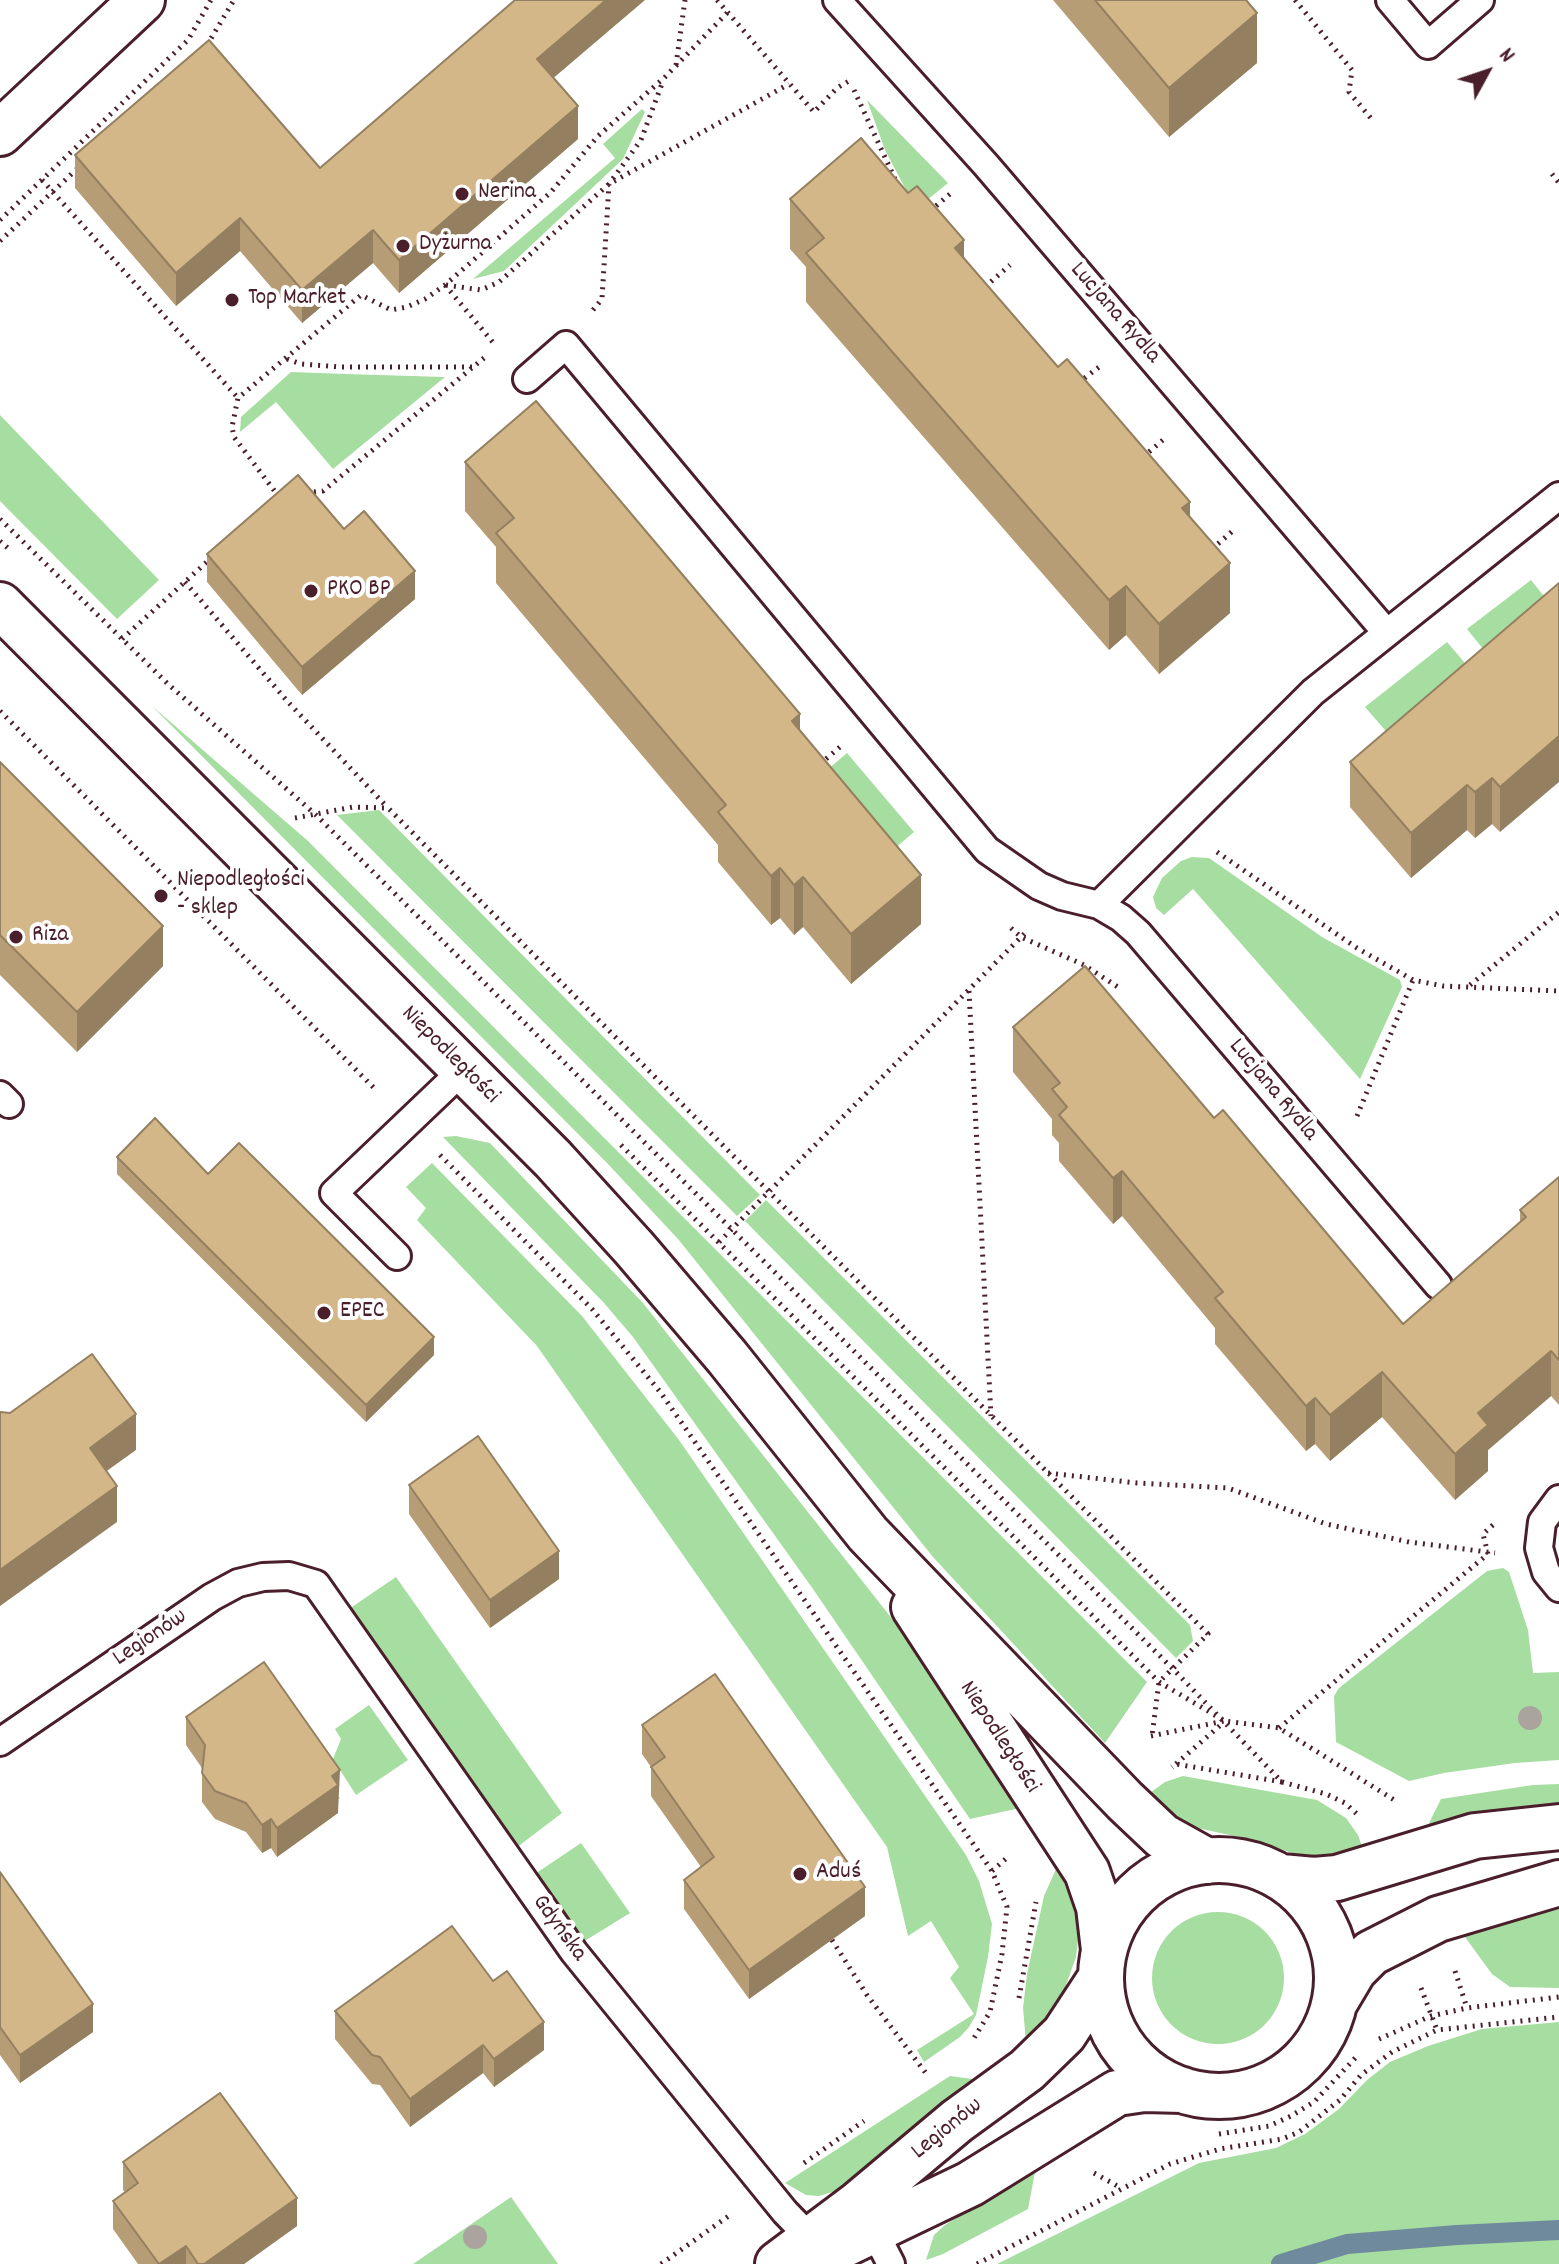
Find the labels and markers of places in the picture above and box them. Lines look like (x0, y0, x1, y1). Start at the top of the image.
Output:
place label: Nerina (478, 180, 536, 208)
marker: Nerina (453, 185, 471, 203)
place label: Dyżurna (419, 232, 492, 260)
marker: Dyżurna (394, 237, 412, 255)
place label: Top Market (248, 286, 346, 314)
marker: Top Market (223, 291, 241, 309)
place label: PKO BP (327, 577, 391, 605)
marker: PKO BP (302, 582, 320, 600)
place label: Niepodległości - sklep (177, 868, 305, 924)
marker: Niepodległości - sklep (152, 887, 170, 905)
place label: Riza (32, 923, 68, 951)
marker: Riza (7, 928, 25, 946)
place label: EPEC (340, 1299, 385, 1327)
marker: EPEC (315, 1304, 333, 1322)
place label: Aduś (816, 1860, 861, 1888)
marker: Aduś (791, 1865, 809, 1883)

